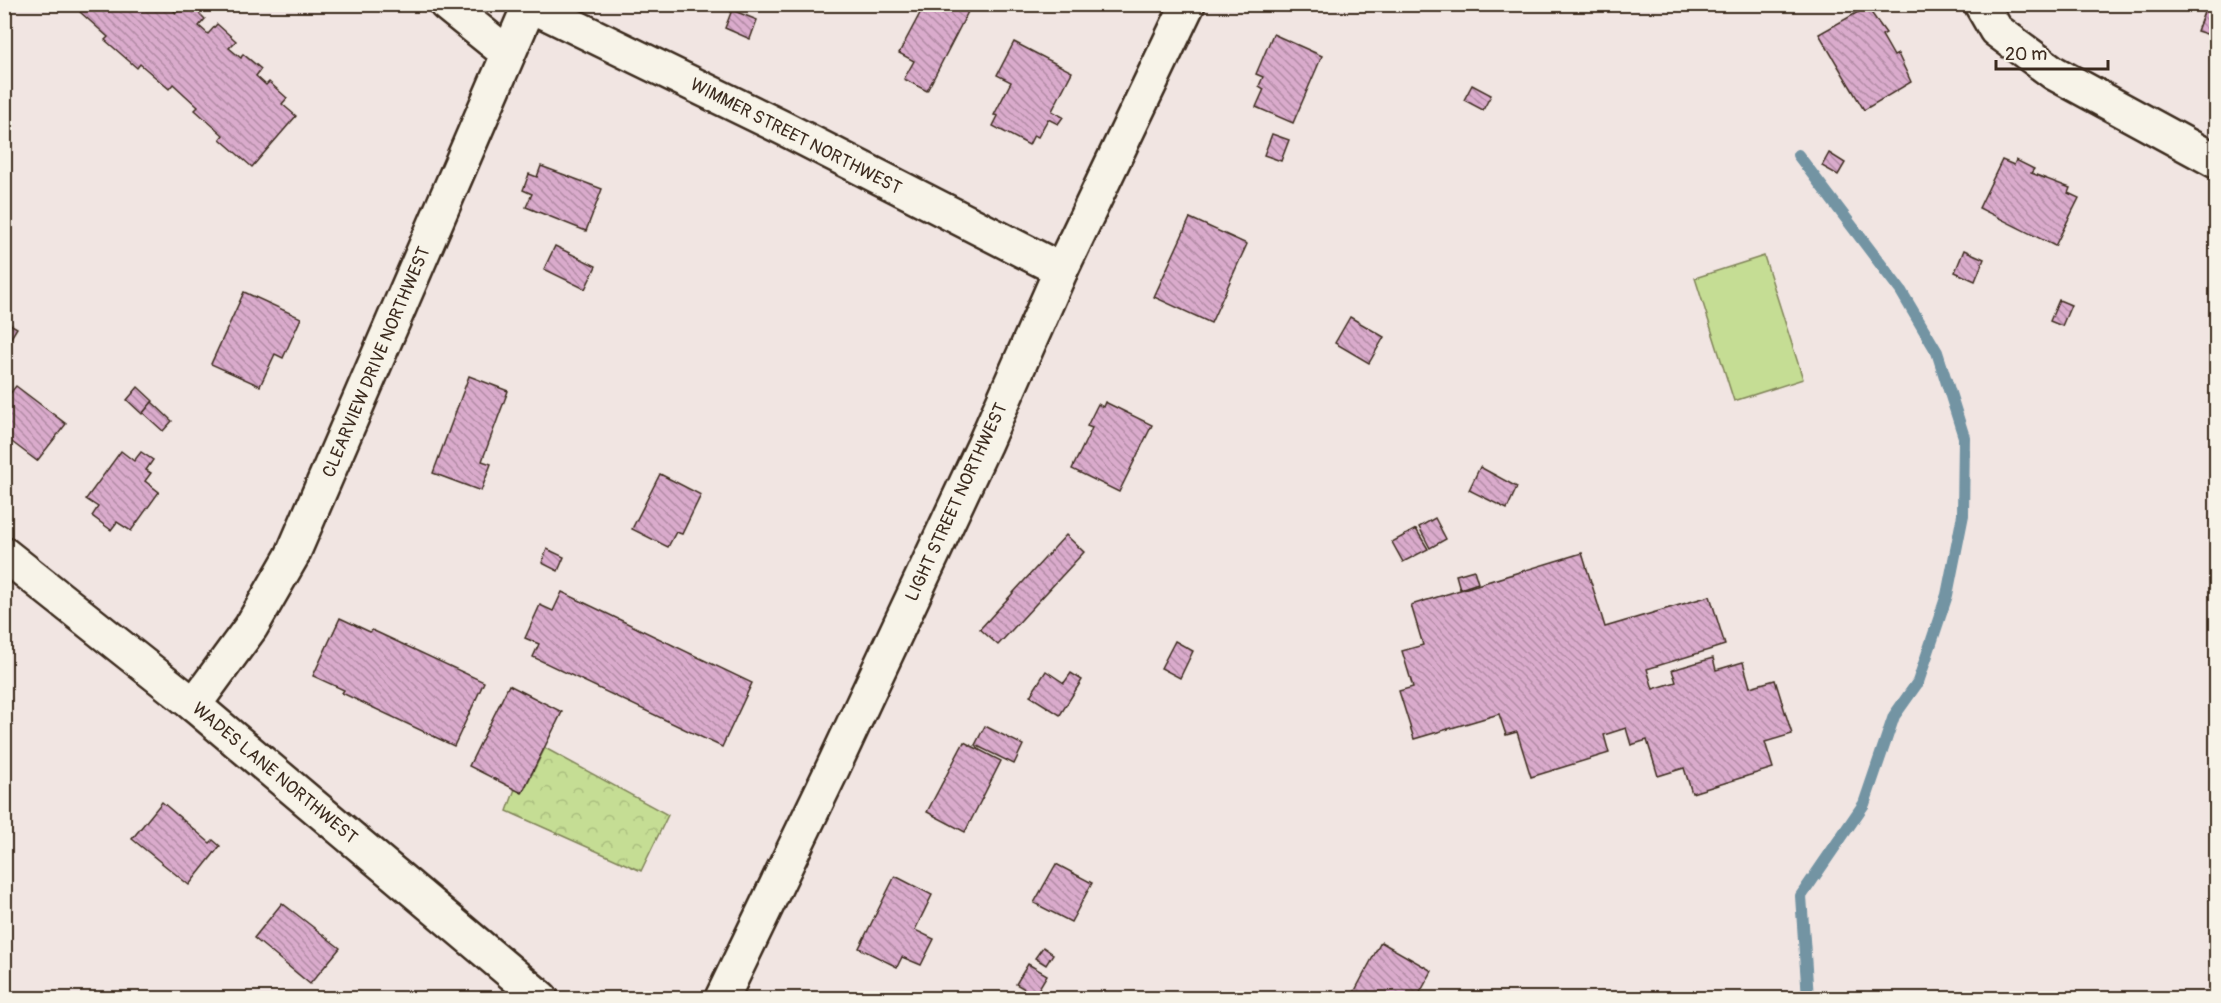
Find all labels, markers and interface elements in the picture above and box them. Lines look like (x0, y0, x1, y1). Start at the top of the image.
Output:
scale bar (1996, 33, 2108, 71)
text: 20 m (2005, 43, 2047, 66)
street label: WIMMER STREET NORTHWEST (686, 73, 905, 200)
street label: CLEARVIEW DRIVE NORTHWEST (317, 243, 436, 481)
street label: LIGHT STREET NORTHWEST (900, 399, 1013, 605)
street label: WADES LANE NORTHWEST (187, 697, 362, 849)

